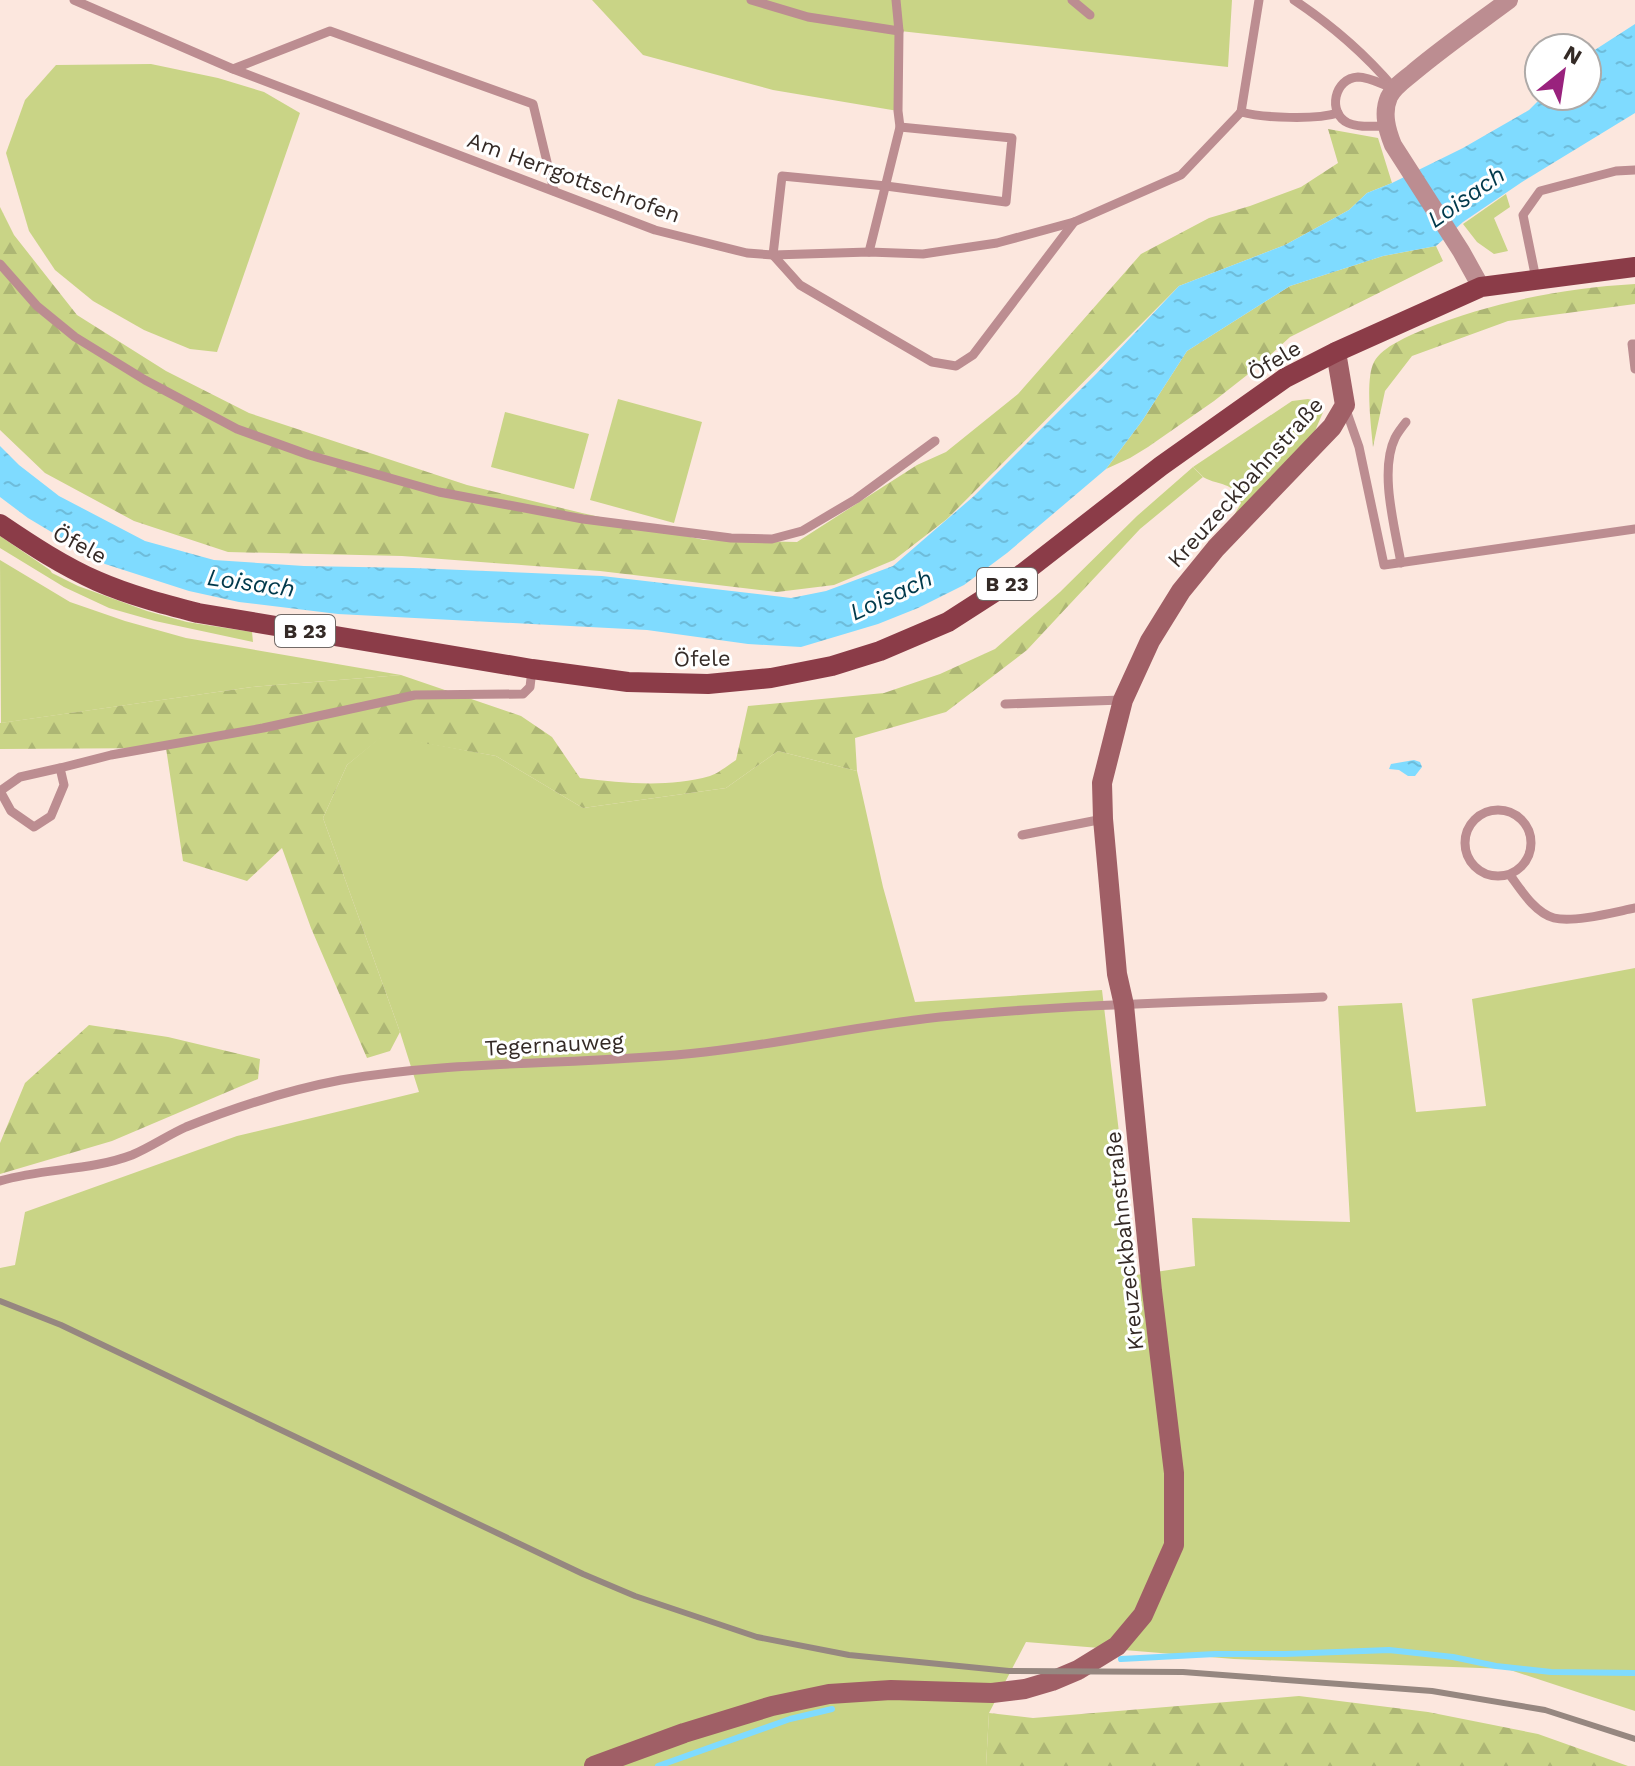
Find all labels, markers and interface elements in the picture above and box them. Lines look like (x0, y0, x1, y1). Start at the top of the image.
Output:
north arrow (1523, 32, 1603, 112)
text: N (1559, 40, 1586, 70)
street label: Am Herrgottschrofen (464, 127, 684, 228)
water label: Loisach (1422, 160, 1510, 234)
street label: Öfele (1243, 335, 1305, 386)
street label: Kreuzeckbahnstraße (1162, 392, 1328, 572)
street label: Öfele (49, 520, 111, 569)
water label: Loisach (205, 563, 297, 603)
water label: Loisach (845, 564, 937, 626)
road number: B 23 (977, 568, 1037, 600)
road number: B 23 (275, 615, 335, 647)
street label: Öfele (673, 646, 731, 671)
street label: Tegernauweg (484, 1028, 624, 1061)
street label: Kreuzeckbahnstraße (1101, 1130, 1148, 1352)

